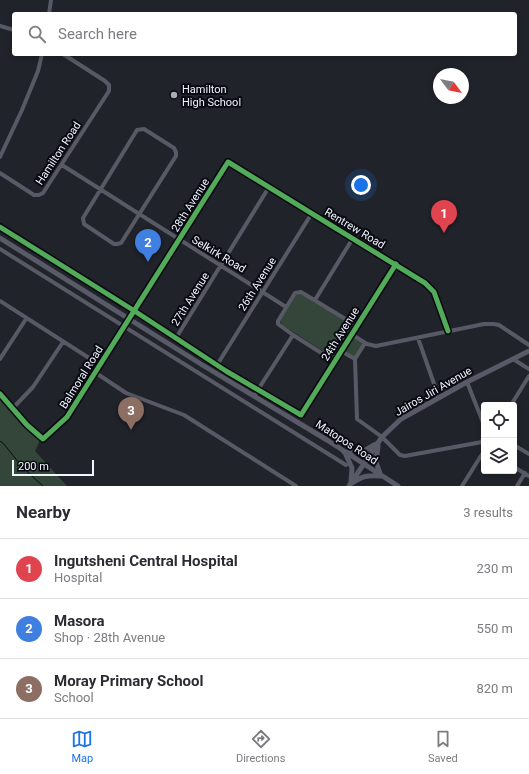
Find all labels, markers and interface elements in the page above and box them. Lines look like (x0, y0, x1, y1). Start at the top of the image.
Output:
search box (12, 12, 517, 56)
icon: search (26, 23, 48, 45)
text: Search here (58, 25, 137, 43)
north arrow (433, 68, 469, 104)
place label: Hamilton High School (182, 83, 241, 109)
marker: Hamilton High School (169, 90, 179, 100)
street label: Hamilton Road (33, 119, 84, 187)
your location (351, 175, 371, 195)
street label: 28th Avenue (169, 176, 212, 234)
pin: 1 (431, 200, 457, 233)
street label: Rentrew Road (322, 205, 387, 252)
pin: 2 (135, 229, 161, 262)
street label: Selkirk Road (189, 233, 248, 276)
street label: 26th Avenue (236, 255, 279, 313)
street label: 27th Avenue (169, 270, 212, 328)
street label: 24th Avenue (319, 305, 362, 363)
street label: Balmoral Road (57, 343, 106, 411)
street label: Jairos Jiri Avenue (392, 364, 474, 419)
pin: 3 (118, 397, 144, 430)
map controls (481, 402, 517, 474)
button: locate (481, 402, 517, 438)
street label: Matopos Road (313, 418, 380, 467)
button: layers (481, 438, 517, 474)
scale bar (12, 458, 94, 477)
text: 200 m (18, 460, 49, 473)
text: Nearby (16, 502, 71, 522)
text: 3 results (463, 505, 513, 520)
text: Ingutsheni Central Hospital (54, 552, 238, 570)
text: 1 (25, 561, 33, 576)
text: 230 m (476, 561, 513, 576)
text: Hospital (54, 570, 102, 585)
text: Masora (54, 612, 105, 630)
text: 2 (25, 621, 33, 636)
text: 550 m (476, 621, 513, 636)
text: Shop · 28th Avenue (54, 630, 165, 645)
text: Moray Primary School (54, 672, 203, 690)
text: 3 (25, 681, 33, 696)
text: 820 m (476, 681, 513, 696)
text: School (54, 690, 94, 705)
tab: Map (71, 728, 93, 765)
tab: Directions (236, 728, 285, 765)
tab: Saved (428, 728, 458, 765)

